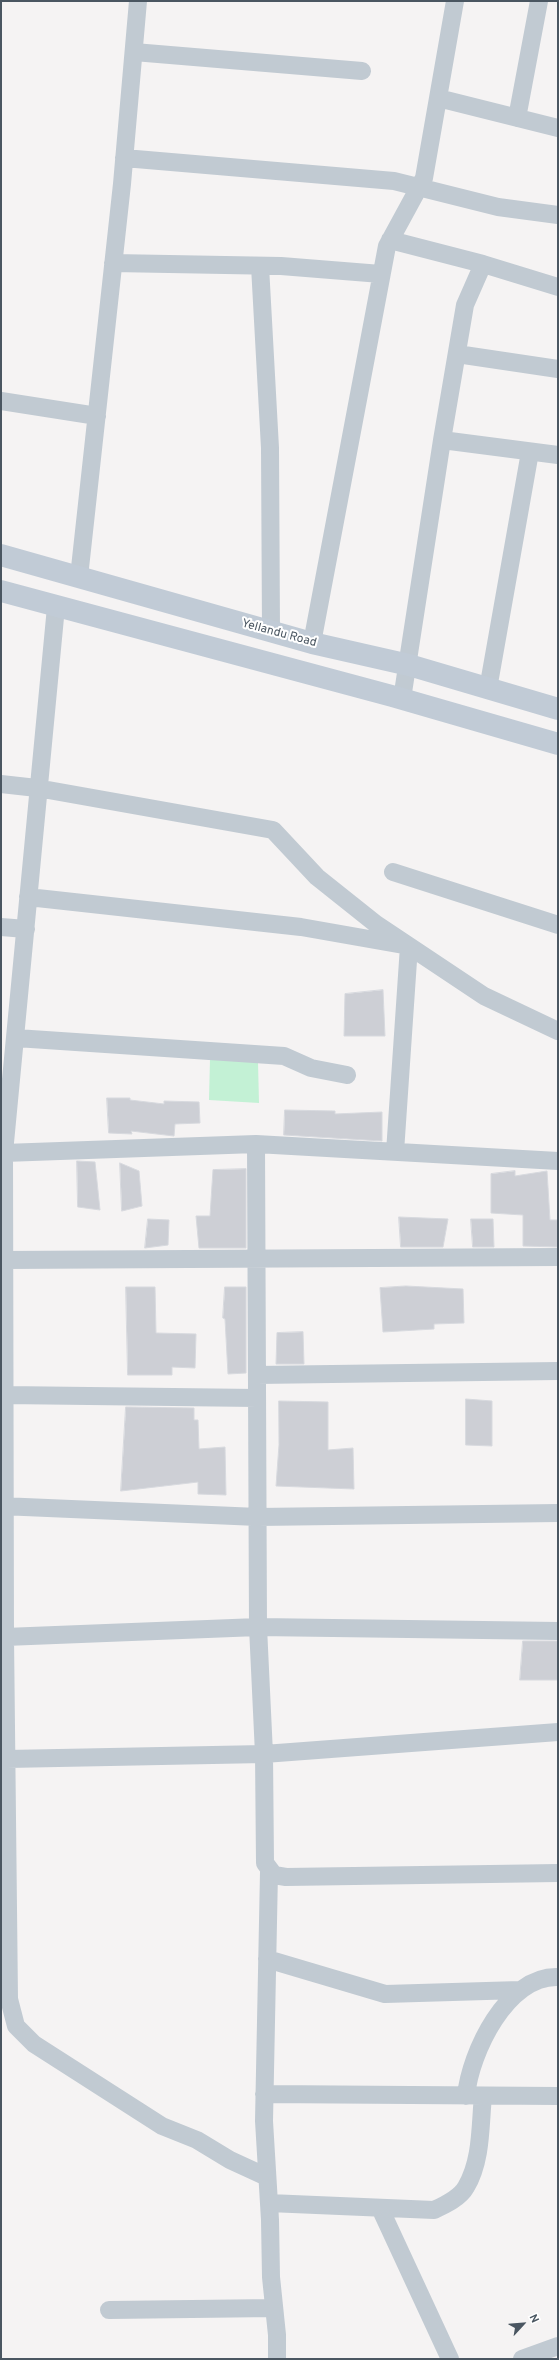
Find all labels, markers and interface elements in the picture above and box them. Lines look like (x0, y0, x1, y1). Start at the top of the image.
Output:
street label: Yellandu Road (240, 617, 318, 651)
north arrow (503, 2304, 543, 2344)
text: N (526, 2312, 542, 2325)

